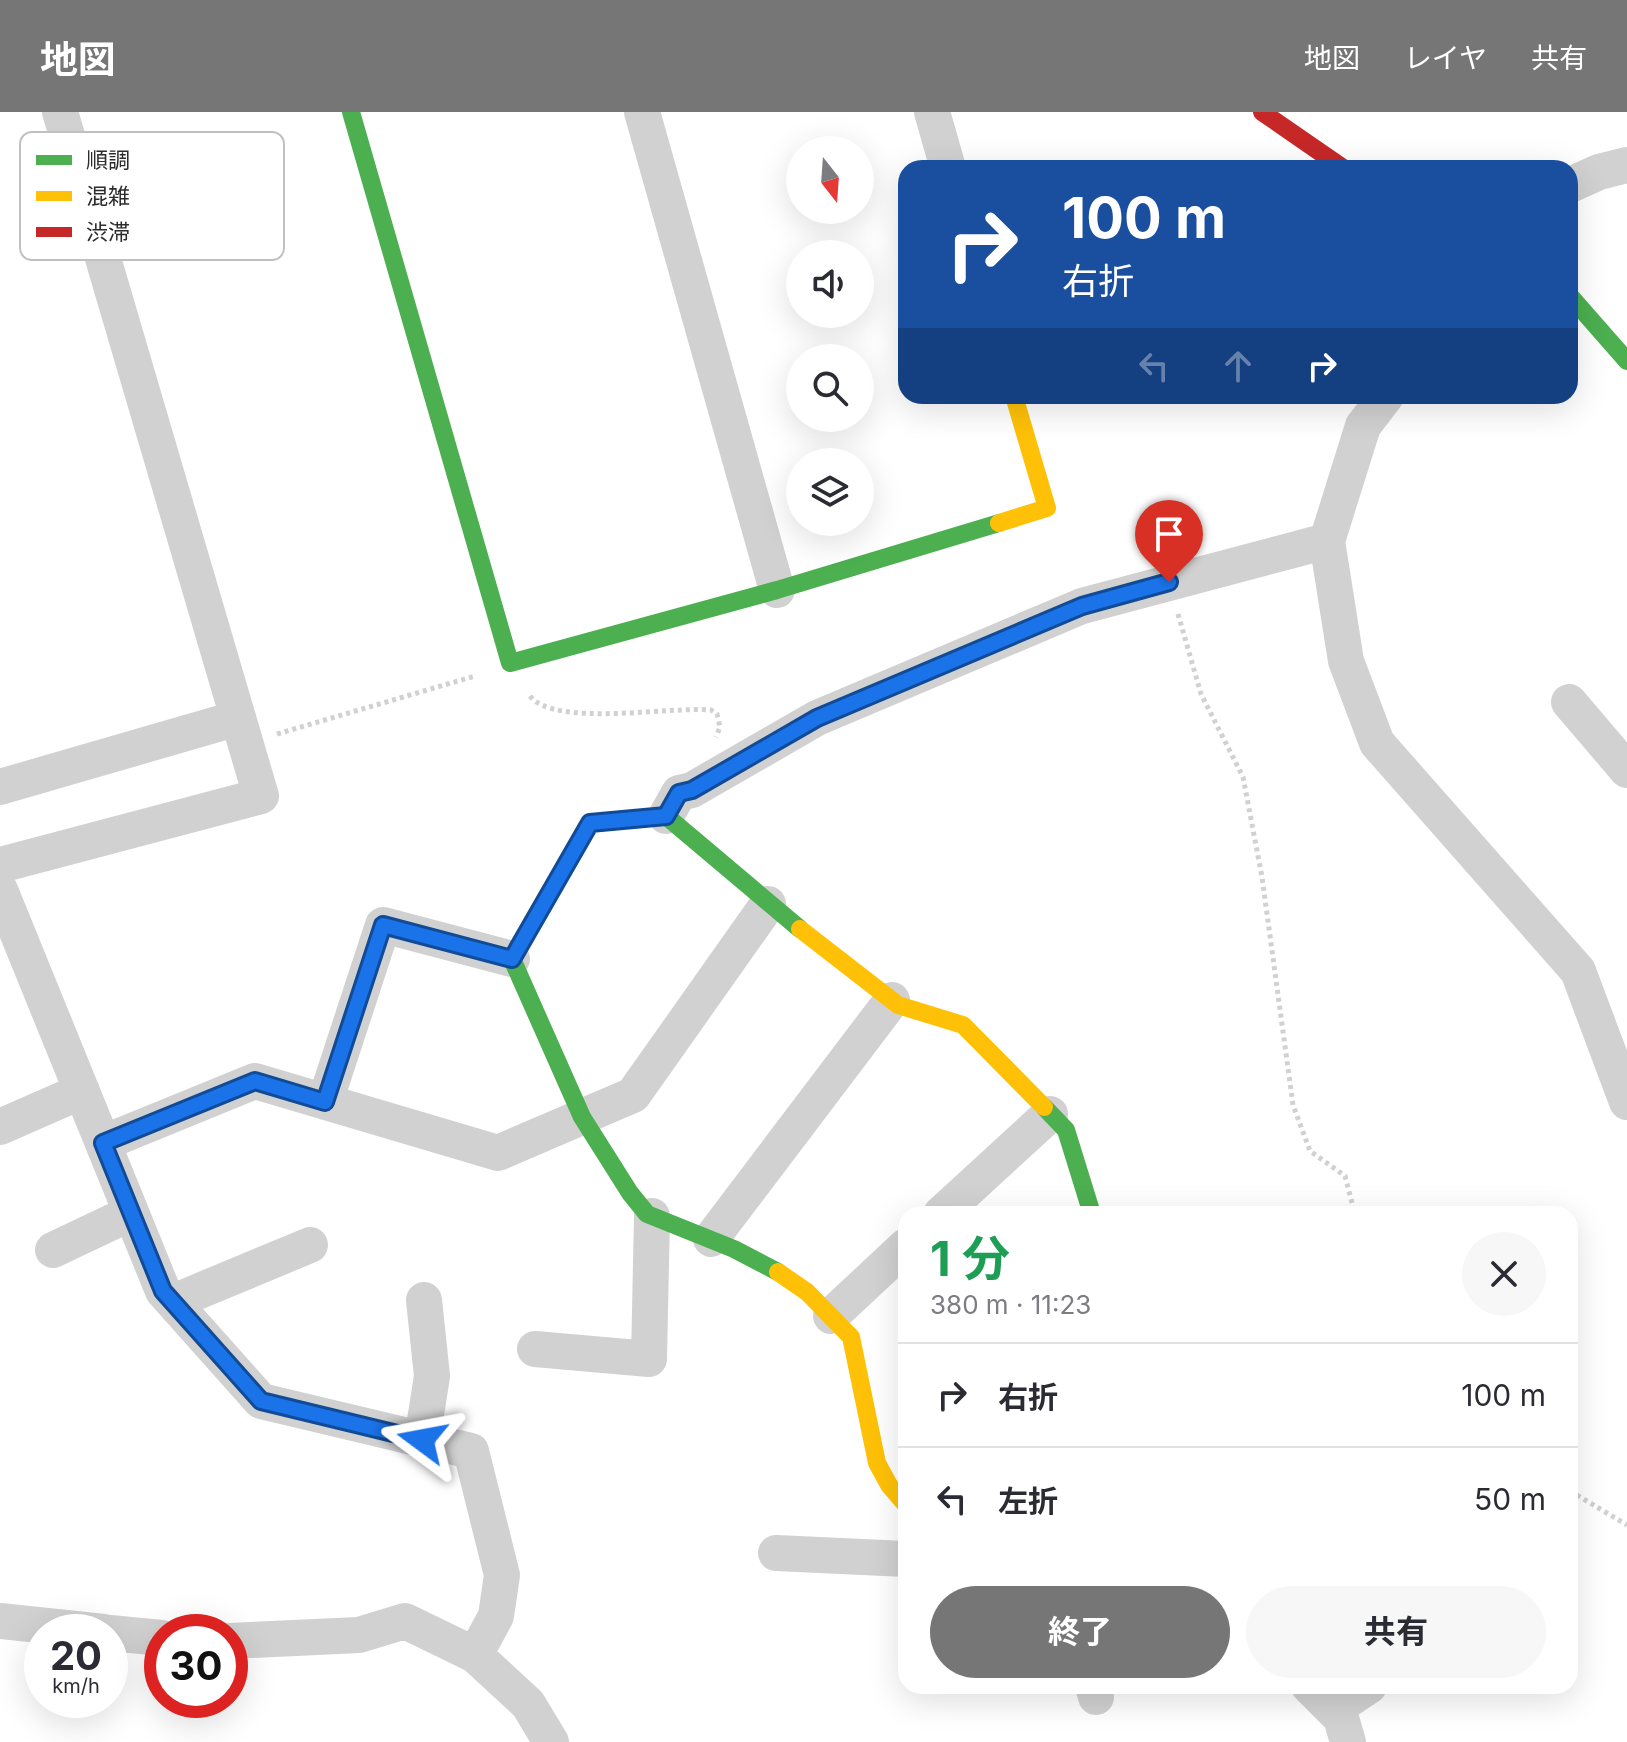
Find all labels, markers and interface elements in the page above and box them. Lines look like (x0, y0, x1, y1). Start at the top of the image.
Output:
text: 地図 (40, 36, 116, 82)
text: 地図 (1304, 41, 1360, 75)
text: レイヤ (1404, 41, 1487, 75)
text: 共有 (1531, 41, 1587, 75)
legend (20, 132, 284, 260)
north arrow (786, 136, 874, 224)
map controls (786, 136, 874, 536)
text: 順調 (86, 147, 130, 173)
text: 混雑 (86, 183, 130, 209)
text: 100 m (1062, 184, 1226, 252)
icon: right (930, 192, 1034, 296)
text: 渋滞 (86, 219, 130, 245)
button: sound (786, 240, 874, 328)
text: 右折 (1062, 259, 1134, 303)
button: search (786, 344, 874, 432)
icon: left (1132, 344, 1176, 388)
icon: ahead (1216, 344, 1260, 388)
icon: right (1300, 344, 1344, 388)
button: layers (786, 448, 874, 536)
pin (1135, 500, 1203, 582)
icon: arrive (1147, 512, 1191, 556)
text: 1 分 (930, 1229, 1010, 1288)
button: close (1462, 1232, 1546, 1316)
text: 380 m · 11:23 (930, 1289, 1091, 1320)
icon: right (930, 1373, 974, 1417)
text: 100 m (1461, 1377, 1546, 1413)
text: 右折 (998, 1379, 1058, 1415)
position arrow (380, 1398, 464, 1482)
icon: left (930, 1477, 974, 1521)
text: 50 m (1474, 1481, 1546, 1517)
text: 左折 (998, 1483, 1058, 1519)
button: 終了 (930, 1586, 1230, 1678)
button: 共有 (1246, 1586, 1546, 1678)
speed limit sign: 30 (144, 1614, 248, 1718)
text: 20 (50, 1631, 102, 1680)
text: km/h (52, 1674, 100, 1698)

